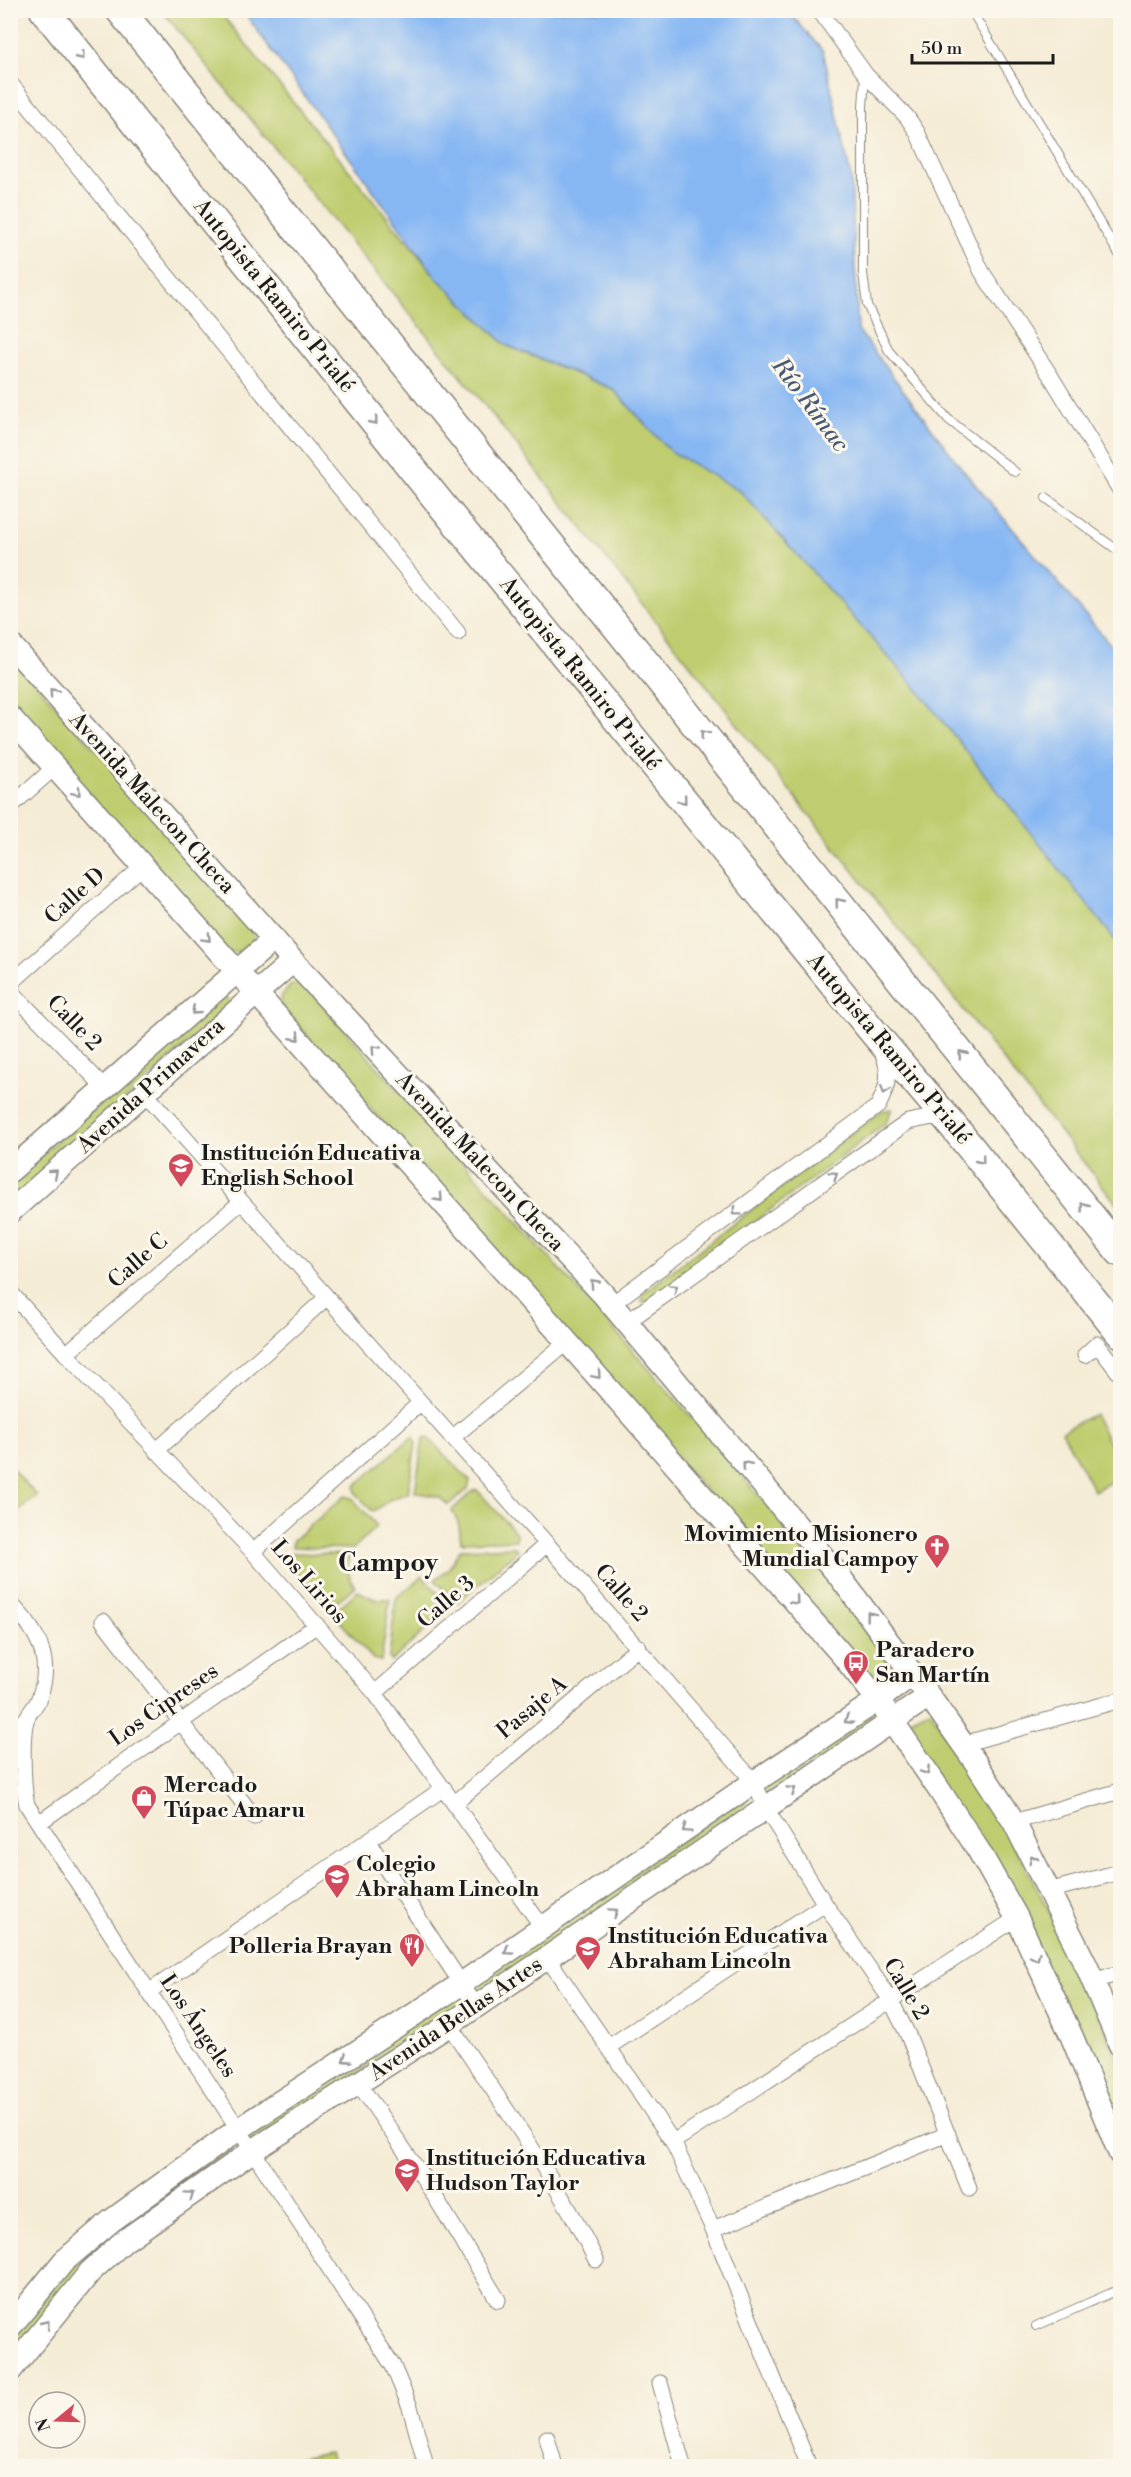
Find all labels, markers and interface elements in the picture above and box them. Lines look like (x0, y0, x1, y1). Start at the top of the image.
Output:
scale bar (912, 27, 1053, 65)
text: 50 m (921, 37, 963, 60)
one-way arrow (73, 49, 84, 60)
street label: Autopista Ramiro Prialé (187, 193, 360, 398)
water label: Río Rímac (764, 351, 856, 459)
one-way arrow (366, 414, 377, 425)
street label: Autopista Ramiro Prialé (493, 571, 666, 776)
one-way arrow (49, 688, 60, 699)
street label: Avenida Malecon Checa (63, 706, 241, 900)
one-way arrow (700, 730, 711, 741)
one-way arrow (70, 786, 81, 796)
one-way arrow (676, 793, 687, 804)
street label: Calle D (39, 862, 111, 930)
one-way arrow (836, 898, 847, 909)
one-way arrow (200, 930, 211, 941)
street label: Autopista Ramiro Prialé (800, 947, 977, 1150)
street label: Calle 2 (41, 989, 107, 1057)
one-way arrow (191, 1003, 202, 1014)
street label: Avenida Primavera (71, 1012, 231, 1160)
one-way arrow (289, 1030, 300, 1040)
one-way arrow (371, 1045, 382, 1055)
one-way arrow (958, 1050, 969, 1061)
street label: Avenida Malecon Checa (389, 1066, 571, 1258)
one-way arrow (880, 1083, 892, 1094)
place label: Institución Educativa English School (201, 1140, 422, 1192)
school or university icon: Institución Educativa English School (166, 1151, 196, 1189)
one-way arrow (974, 1154, 985, 1165)
one-way arrow (47, 1169, 58, 1180)
one-way arrow (827, 1171, 838, 1182)
one-way arrow (432, 1191, 443, 1202)
one-way arrow (1081, 1202, 1092, 1213)
one-way arrow (731, 1204, 742, 1215)
street label: Calle C (103, 1228, 173, 1294)
one-way arrow (590, 1280, 601, 1290)
one-way arrow (668, 1284, 679, 1295)
one-way arrow (590, 1368, 601, 1379)
one-way arrow (742, 1461, 753, 1472)
place label: Movimiento Misionero Mundial Campoy (684, 1521, 919, 1573)
church icon: Movimiento Misionero Mundial Campoy (922, 1532, 952, 1570)
street label: Los Lirios (265, 1535, 353, 1629)
district label: Campoy (338, 1547, 439, 1579)
street label: Calle 2 (589, 1559, 653, 1627)
street label: Calle 3 (412, 1570, 480, 1634)
one-way arrow (788, 1594, 799, 1605)
one-way arrow (867, 1611, 878, 1622)
place label: Paradero San Martín (876, 1637, 990, 1689)
bus stop icon: Paradero San Martín (841, 1648, 871, 1686)
street label: Los Cipreses (104, 1658, 224, 1752)
street label: Pasaje A (491, 1670, 573, 1745)
one-way arrow (844, 1713, 855, 1724)
one-way arrow (919, 1764, 930, 1775)
place label: Mercado Túpac Amaru (164, 1772, 306, 1824)
shop icon: Mercado Túpac Amaru (129, 1783, 159, 1821)
one-way arrow (786, 1785, 796, 1797)
one-way arrow (682, 1822, 693, 1833)
place label: Colegio Abraham Lincoln (355, 1851, 540, 1903)
one-way arrow (1028, 1855, 1040, 1866)
school or university icon: Colegio Abraham Lincoln (322, 1862, 352, 1900)
one-way arrow (607, 1908, 618, 1919)
place label: Institución Educativa Abraham Lincoln (607, 1923, 829, 1975)
restaurant icon: Polleria Brayan (397, 1931, 427, 1969)
place label: Polleria Brayan (229, 1933, 392, 1960)
school or university icon: Institución Educativa Abraham Lincoln (573, 1934, 603, 1972)
one-way arrow (504, 1944, 515, 1955)
one-way arrow (1028, 1950, 1040, 1961)
street label: Avenida Bellas Artes (364, 1951, 548, 2087)
street label: Calle 2 (877, 1953, 935, 2025)
street label: Los Ángeles (154, 1969, 243, 2083)
one-way arrow (341, 2051, 352, 2062)
place label: Institución Educativa Hudson Taylor (426, 2145, 647, 2197)
school or university icon: Institución Educativa Hudson Taylor (392, 2156, 422, 2194)
one-way arrow (183, 2191, 194, 2202)
one-way arrow (38, 2320, 49, 2331)
north arrow (27, 2390, 87, 2450)
text: N (32, 2415, 55, 2434)

